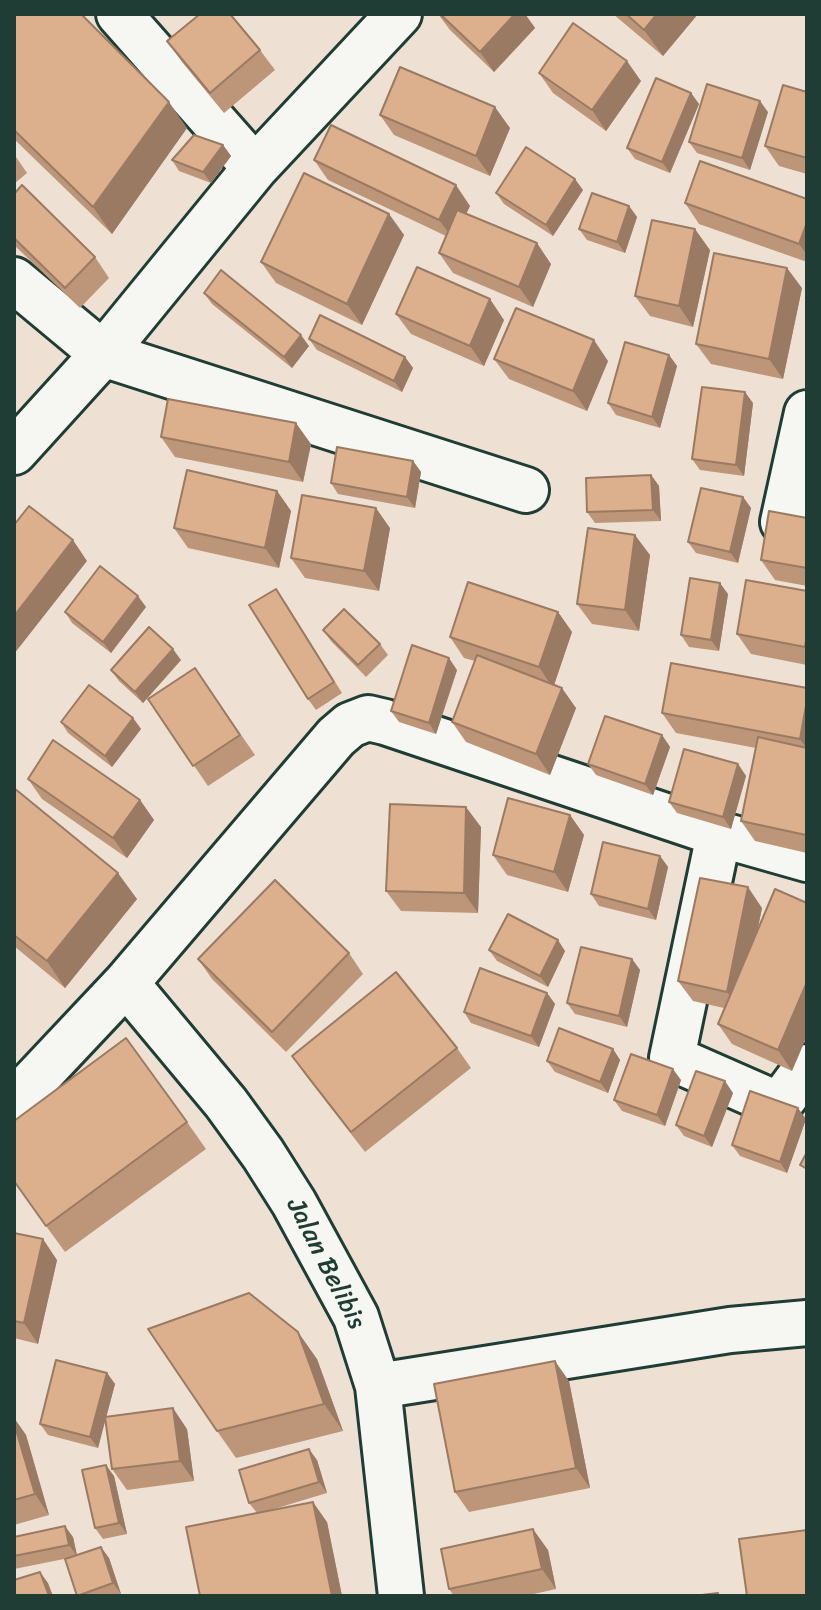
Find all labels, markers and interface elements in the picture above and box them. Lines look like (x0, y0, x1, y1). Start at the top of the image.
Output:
street label: Jalan Belibis (279, 1193, 371, 1335)

